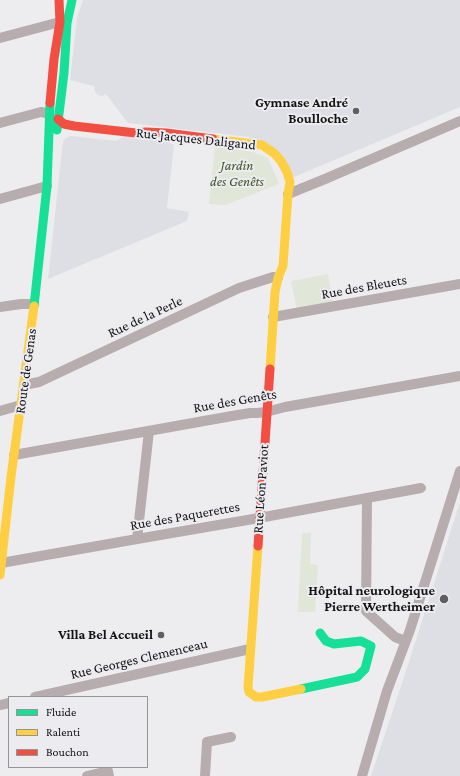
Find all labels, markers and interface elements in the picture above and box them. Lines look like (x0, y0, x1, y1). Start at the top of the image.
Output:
place label: Gymnase André Boulloche (255, 95, 348, 128)
marker: Gymnase André Boulloche (351, 106, 361, 116)
street label: Rue Jacques Daligand (135, 124, 257, 154)
park label: Jardin des Genêts (210, 158, 264, 190)
street label: Rue des Bleuets (320, 271, 408, 303)
street label: Rue de la Perle (105, 292, 185, 342)
street label: Route de Genas (12, 327, 40, 415)
street label: Rue des Genêts (192, 385, 278, 417)
street label: Rue Léon Paviot (250, 444, 272, 534)
street label: Rue des Paquerettes (129, 498, 241, 534)
place label: Hôpital neurologique Pierre Wertheimer (308, 583, 435, 616)
marker: Hôpital neurologique Pierre Wertheimer (438, 593, 450, 605)
place label: Villa Bel Accueil (58, 627, 153, 643)
marker: Villa Bel Accueil (156, 630, 166, 640)
street label: Rue Georges Clemenceau (69, 635, 209, 683)
legend (8, 696, 148, 768)
text: Fluide (46, 705, 76, 719)
text: Ralenti (46, 725, 80, 739)
text: Bouchon (46, 745, 89, 759)

